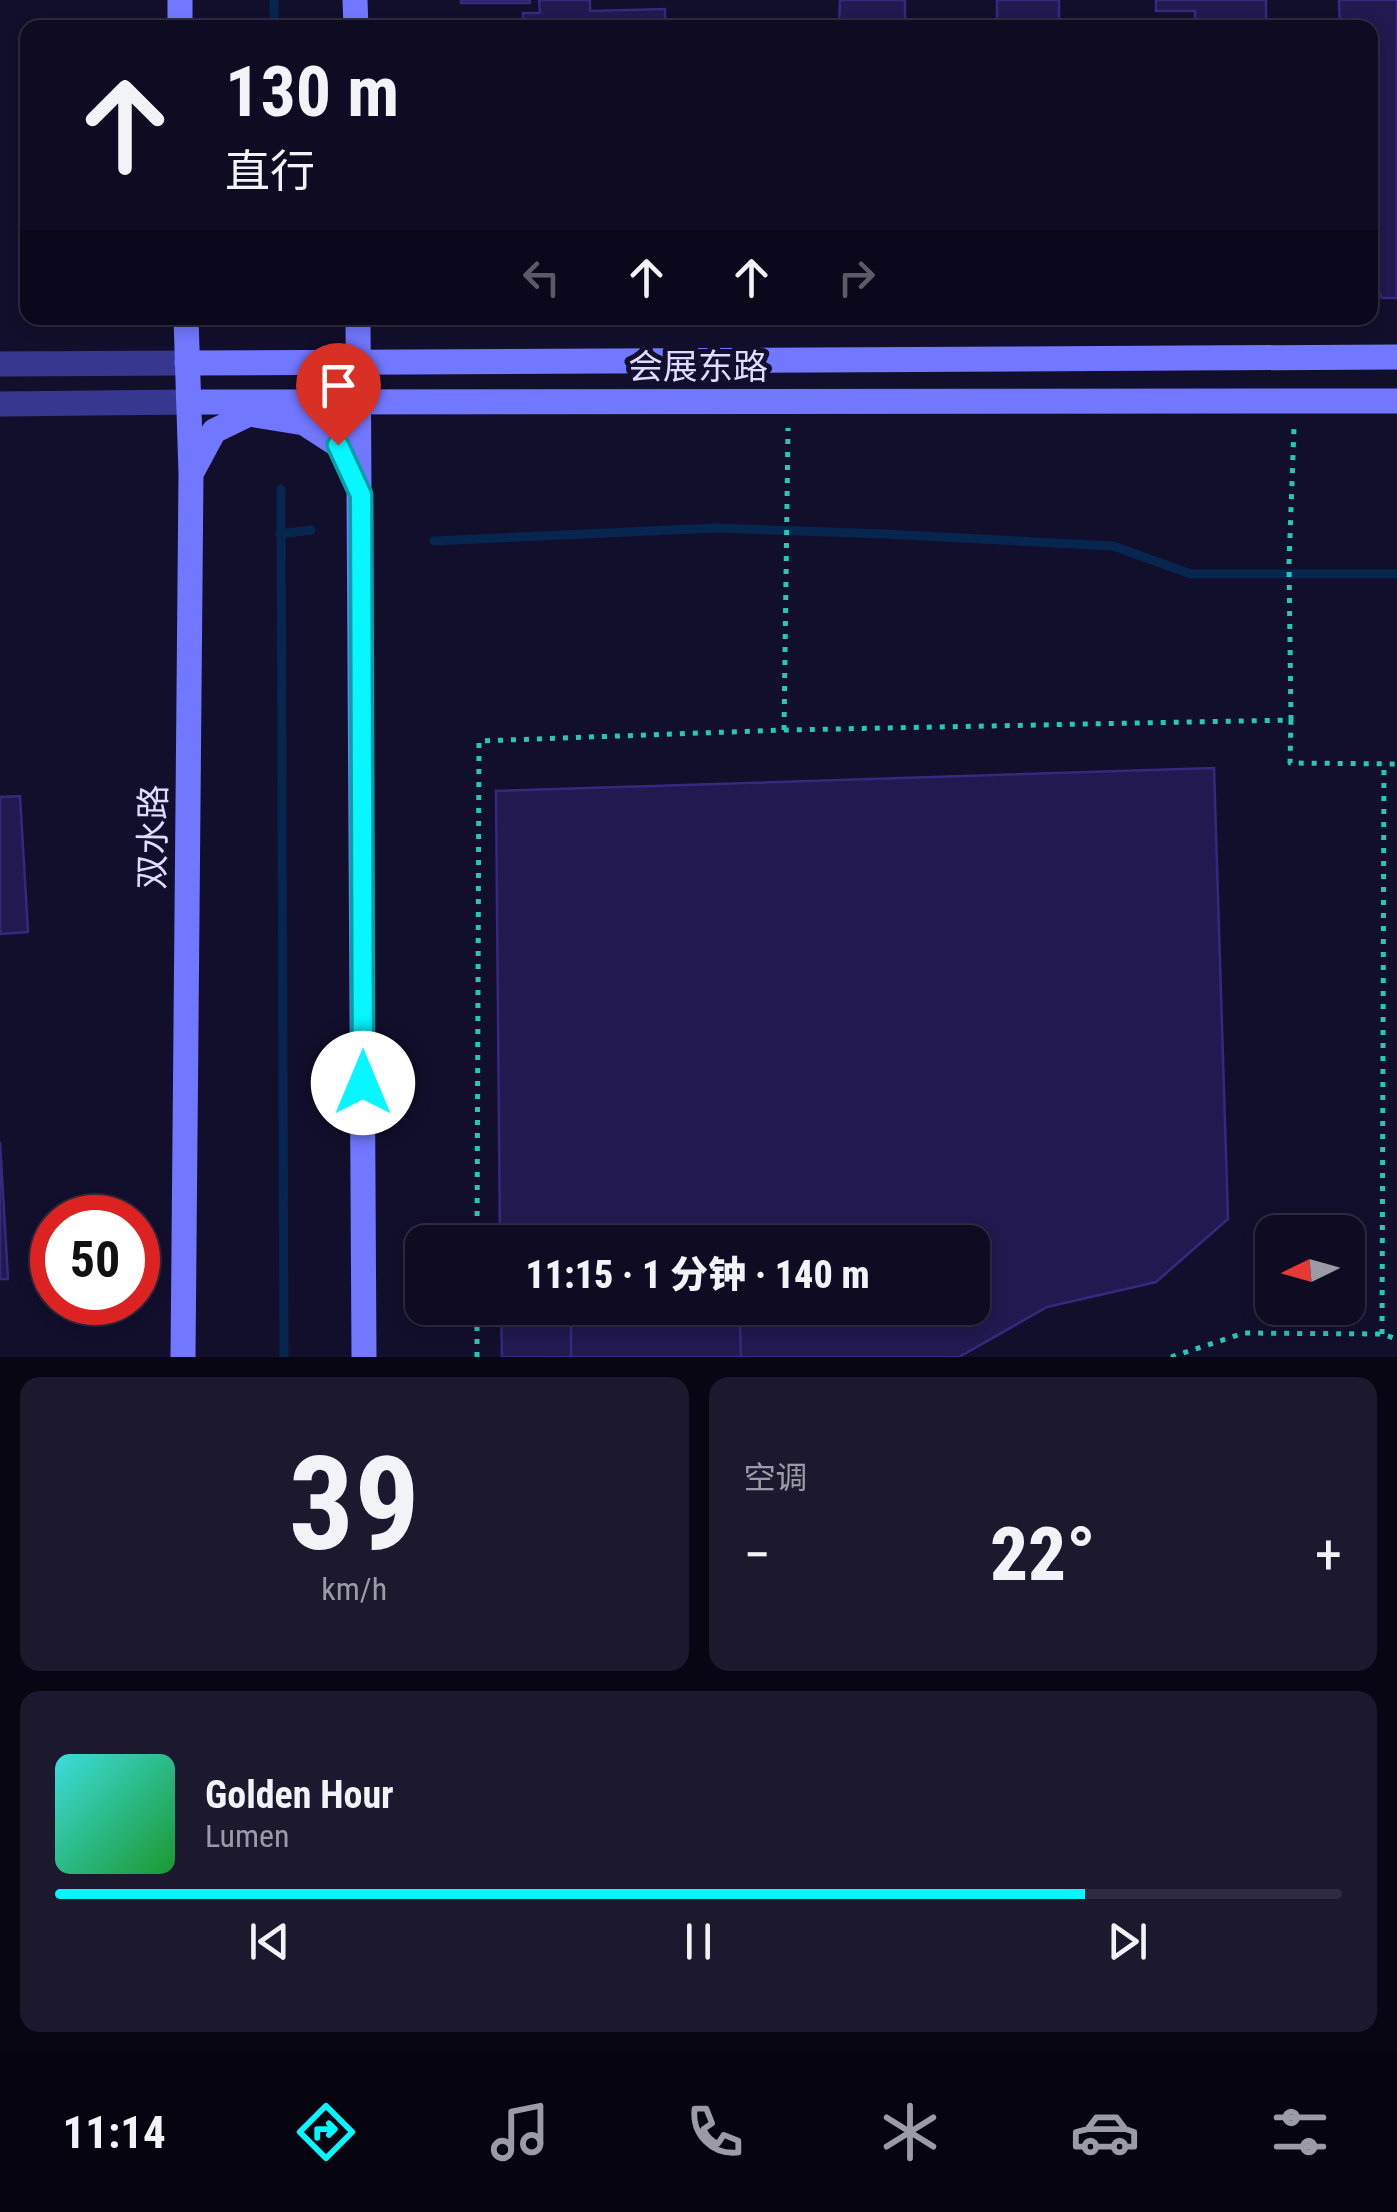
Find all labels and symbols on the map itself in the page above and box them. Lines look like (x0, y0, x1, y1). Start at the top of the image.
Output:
pin (296, 343, 381, 446)
street label: 会展东路 (628, 347, 768, 388)
street label: 双水路 (132, 784, 175, 890)
position arrow (311, 1031, 415, 1135)
speed limit sign: 50 (30, 1195, 160, 1325)
north arrow (1255, 1215, 1365, 1325)

